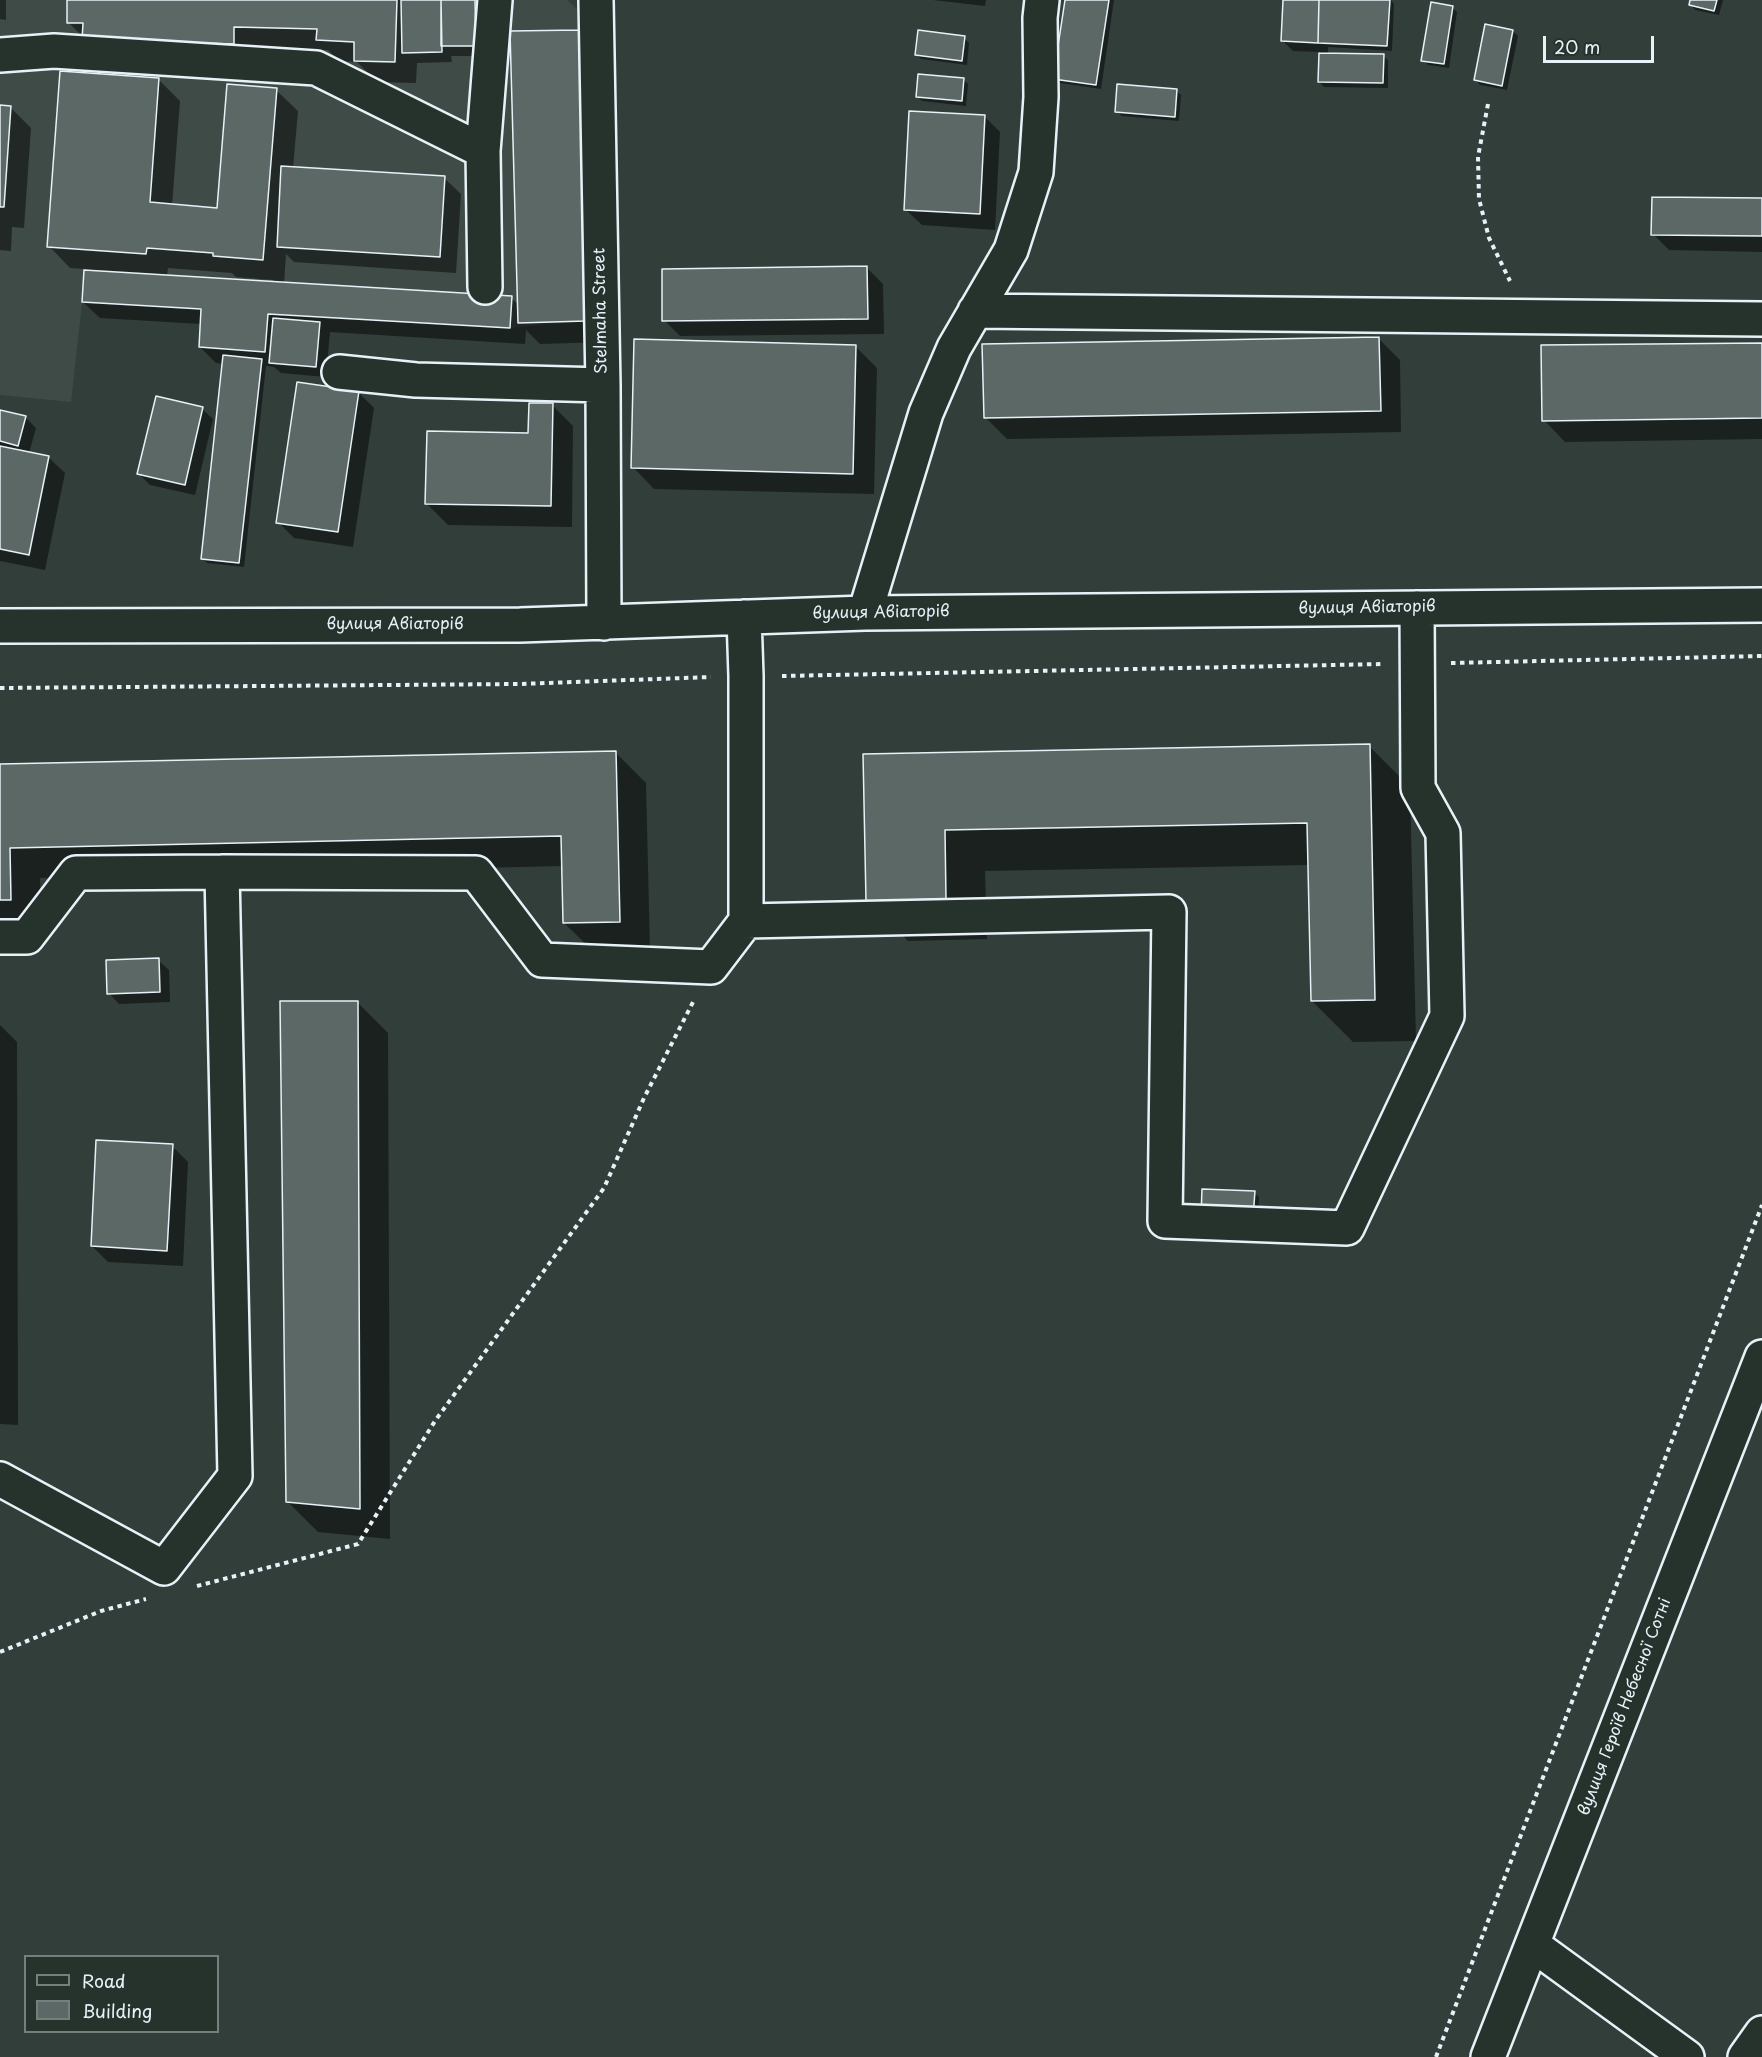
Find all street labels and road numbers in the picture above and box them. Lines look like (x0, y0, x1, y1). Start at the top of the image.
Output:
street label: Stelmaha Street (590, 248, 612, 374)
street label: вулиця Авіаторів (1298, 597, 1436, 619)
street label: вулиця Авіаторів (812, 602, 950, 624)
street label: вулиця Авіаторів (326, 615, 464, 635)
street label: вулиця Героїв Небесної Сотні (1575, 1596, 1675, 1818)

